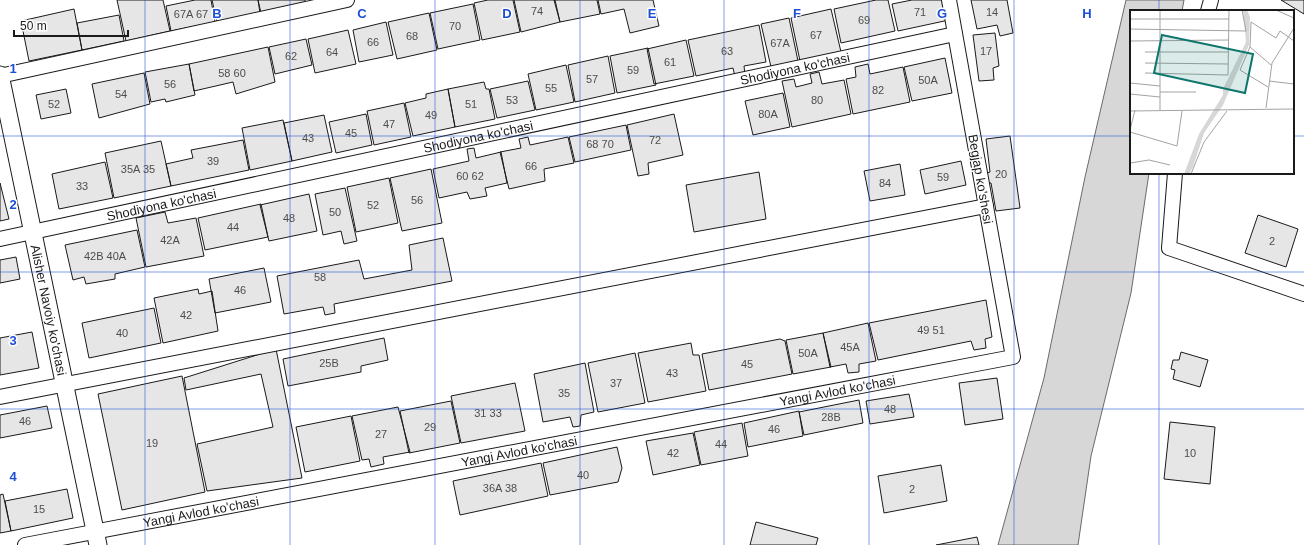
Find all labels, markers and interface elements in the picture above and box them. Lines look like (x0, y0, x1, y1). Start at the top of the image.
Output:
house number: 74 (531, 5, 543, 17)
text: B (212, 6, 222, 21)
text: C (357, 6, 367, 21)
text: D (502, 6, 512, 21)
text: E (648, 6, 657, 21)
text: F (793, 6, 801, 21)
house number: 71 (914, 6, 926, 18)
text: G (937, 6, 947, 21)
house number: 14 (986, 6, 998, 18)
text: H (1082, 6, 1092, 21)
house number: 67A 67 (174, 8, 208, 20)
inset map (1130, 10, 1294, 174)
scale bar (14, 12, 128, 38)
house number: 69 (858, 14, 870, 26)
text: 50 m (20, 19, 47, 33)
house number: 70 (449, 20, 461, 32)
house number: 67 (810, 29, 822, 41)
house number: 68 (406, 30, 418, 42)
house number: 66 (367, 36, 379, 48)
house number: 67A (770, 37, 790, 49)
house number: 63 (721, 45, 733, 57)
house number: 17 (980, 45, 992, 57)
house number: 64 (326, 46, 338, 58)
house number: 62 (285, 50, 297, 62)
street label: Shodiyona ko'chasi (739, 50, 851, 88)
house number: 61 (664, 56, 676, 68)
text: 1 (9, 61, 17, 76)
house number: 59 (627, 64, 639, 76)
house number: 58 60 (218, 67, 246, 79)
house number: 57 (586, 73, 598, 85)
house number: 50A (918, 74, 938, 86)
house number: 56 (164, 78, 176, 90)
house number: 55 (545, 82, 557, 94)
house number: 82 (872, 84, 884, 96)
house number: 54 (115, 88, 127, 100)
house number: 53 (506, 94, 518, 106)
house number: 80 (811, 94, 823, 106)
house number: 52 (48, 98, 60, 110)
house number: 51 (465, 98, 477, 110)
house number: 80A (758, 108, 778, 120)
house number: 49 (425, 109, 437, 121)
house number: 47 (383, 118, 395, 130)
street label: Shodiyona ko'chasi (422, 118, 534, 156)
house number: 45 (345, 127, 357, 139)
house number: 43 (302, 132, 314, 144)
street label: Begjap ko'shesi (965, 133, 996, 225)
house number: 72 (649, 134, 661, 146)
house number: 68 70 (586, 138, 614, 150)
house number: 39 (207, 155, 219, 167)
house number: 66 (525, 160, 537, 172)
house number: 35A 35 (121, 163, 155, 175)
house number: 20 (995, 168, 1007, 180)
house number: 60 62 (456, 170, 484, 182)
house number: 59 (937, 171, 949, 183)
house number: 84 (879, 177, 891, 189)
house number: 33 (76, 180, 88, 192)
street label: Shodiyona ko'chasi (105, 186, 218, 224)
house number: 56 (411, 194, 423, 206)
text: 2 (9, 197, 17, 212)
house number: 52 (367, 199, 379, 211)
house number: 50 (329, 206, 341, 218)
house number: 48 (283, 212, 295, 224)
house number: 44 (227, 221, 239, 233)
house number: 42A (160, 234, 180, 246)
house number: 2 (1269, 235, 1275, 247)
street label: Alisher Navoiy ko'chasi (28, 243, 69, 377)
house number: 42B 40A (84, 250, 127, 262)
house number: 58 (314, 271, 326, 283)
house number: 46 (234, 284, 246, 296)
house number: 42 (180, 309, 192, 321)
house number: 49 51 (917, 324, 945, 336)
house number: 40 (116, 327, 128, 339)
text: 3 (9, 333, 17, 348)
house number: 45A (840, 341, 860, 353)
house number: 50A (798, 347, 818, 359)
house number: 25B (319, 357, 339, 369)
house number: 45 (741, 358, 753, 370)
house number: 43 (666, 367, 678, 379)
street label: Yangi Avlod ko'chasi (778, 373, 897, 409)
house number: 37 (610, 377, 622, 389)
house number: 35 (558, 387, 570, 399)
house number: 48 (884, 403, 896, 415)
house number: 31 33 (474, 407, 502, 419)
house number: 28B (821, 411, 841, 423)
house number: 46 (19, 415, 31, 427)
house number: 29 (424, 421, 436, 433)
house number: 46 (768, 423, 780, 435)
house number: 27 (375, 428, 387, 440)
street label: Yangi Avlod ko'chasi (460, 433, 579, 470)
house number: 19 (146, 437, 158, 449)
house number: 44 (715, 438, 727, 450)
house number: 42 (667, 447, 679, 459)
house number: 10 (1184, 447, 1196, 459)
text: 4 (9, 469, 17, 484)
house number: 40 (577, 469, 589, 481)
house number: 36A 38 (483, 482, 517, 494)
house number: 2 (909, 483, 915, 495)
street label: Yangi Avlod ko'chasi (142, 494, 260, 530)
house number: 15 (33, 503, 45, 515)

